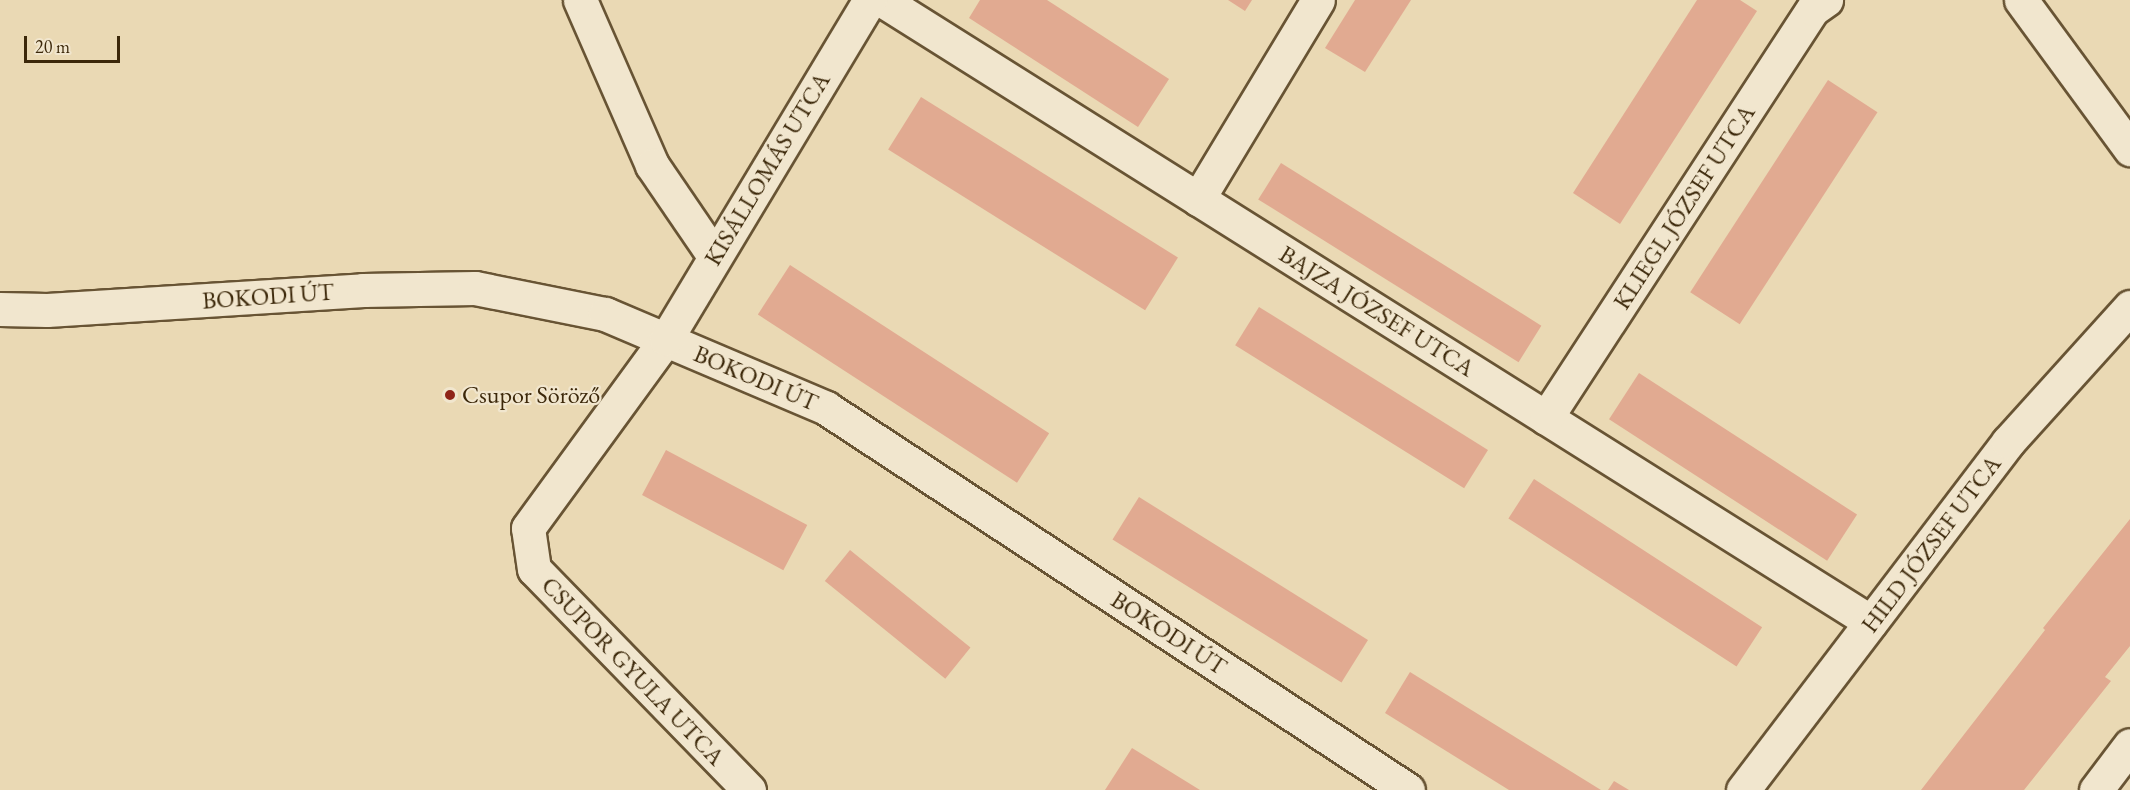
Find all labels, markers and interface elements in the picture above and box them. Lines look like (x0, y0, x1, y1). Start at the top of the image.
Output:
scale bar (27, 24, 123, 62)
text: 20 m (35, 35, 70, 58)
street label: KISÁLLOMÁS UTCA (698, 67, 836, 271)
street label: KLIEGL JÓZSEF UTCA (1607, 99, 1761, 315)
street label: BAJZA JÓZSEF UTCA (1274, 239, 1480, 383)
street label: BOKODI ÚT (201, 277, 335, 315)
street label: BOKODI ÚT (690, 339, 822, 417)
place label: Csupor Söröző (462, 381, 600, 409)
marker: Csupor Söröző (443, 388, 457, 402)
street label: HILD JÓZSEF UTCA (1855, 450, 2007, 638)
street label: CSUPOR GYULA UTCA (536, 571, 730, 771)
street label: BOKODI ÚT (1106, 585, 1232, 681)

